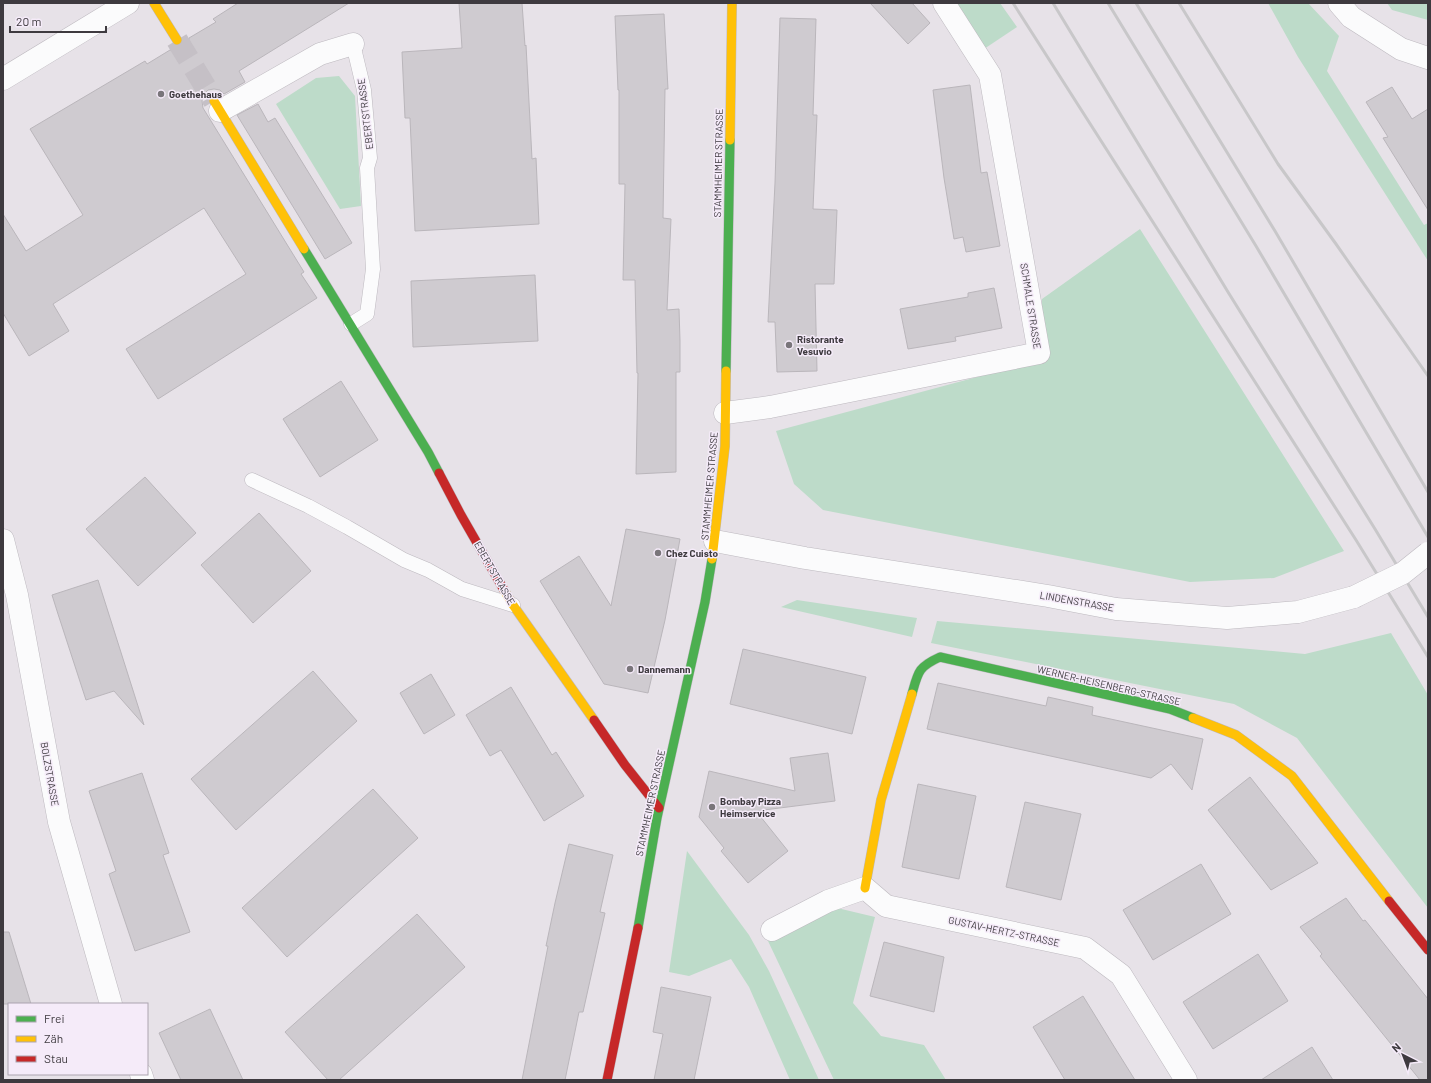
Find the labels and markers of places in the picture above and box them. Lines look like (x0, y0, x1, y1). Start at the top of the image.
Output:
place label: Goethehaus (169, 88, 222, 100)
marker: Goethehaus (156, 89, 166, 99)
place label: Ristorante Vesuvio (797, 333, 844, 357)
marker: Ristorante Vesuvio (784, 340, 794, 350)
place label: Chez Cuisto (666, 547, 718, 559)
marker: Chez Cuisto (653, 548, 663, 558)
place label: Dannemann (638, 663, 690, 675)
marker: Dannemann (625, 664, 635, 674)
place label: Bombay Pizza Heimservice (720, 795, 781, 819)
marker: Bombay Pizza Heimservice (707, 802, 717, 812)

